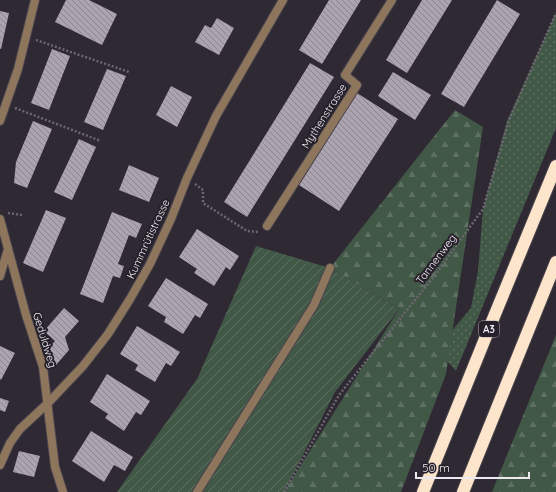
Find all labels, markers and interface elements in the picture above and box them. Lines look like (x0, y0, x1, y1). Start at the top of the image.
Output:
street label: Mythenstrasse (298, 81, 350, 151)
street label: Kummrütistrasse (123, 197, 173, 281)
street label: Tannenweg (413, 231, 459, 287)
street label: Geduldweg (30, 311, 60, 369)
road number: A3 (479, 321, 499, 337)
scale bar (416, 454, 529, 480)
text: 50 m (422, 460, 450, 475)

